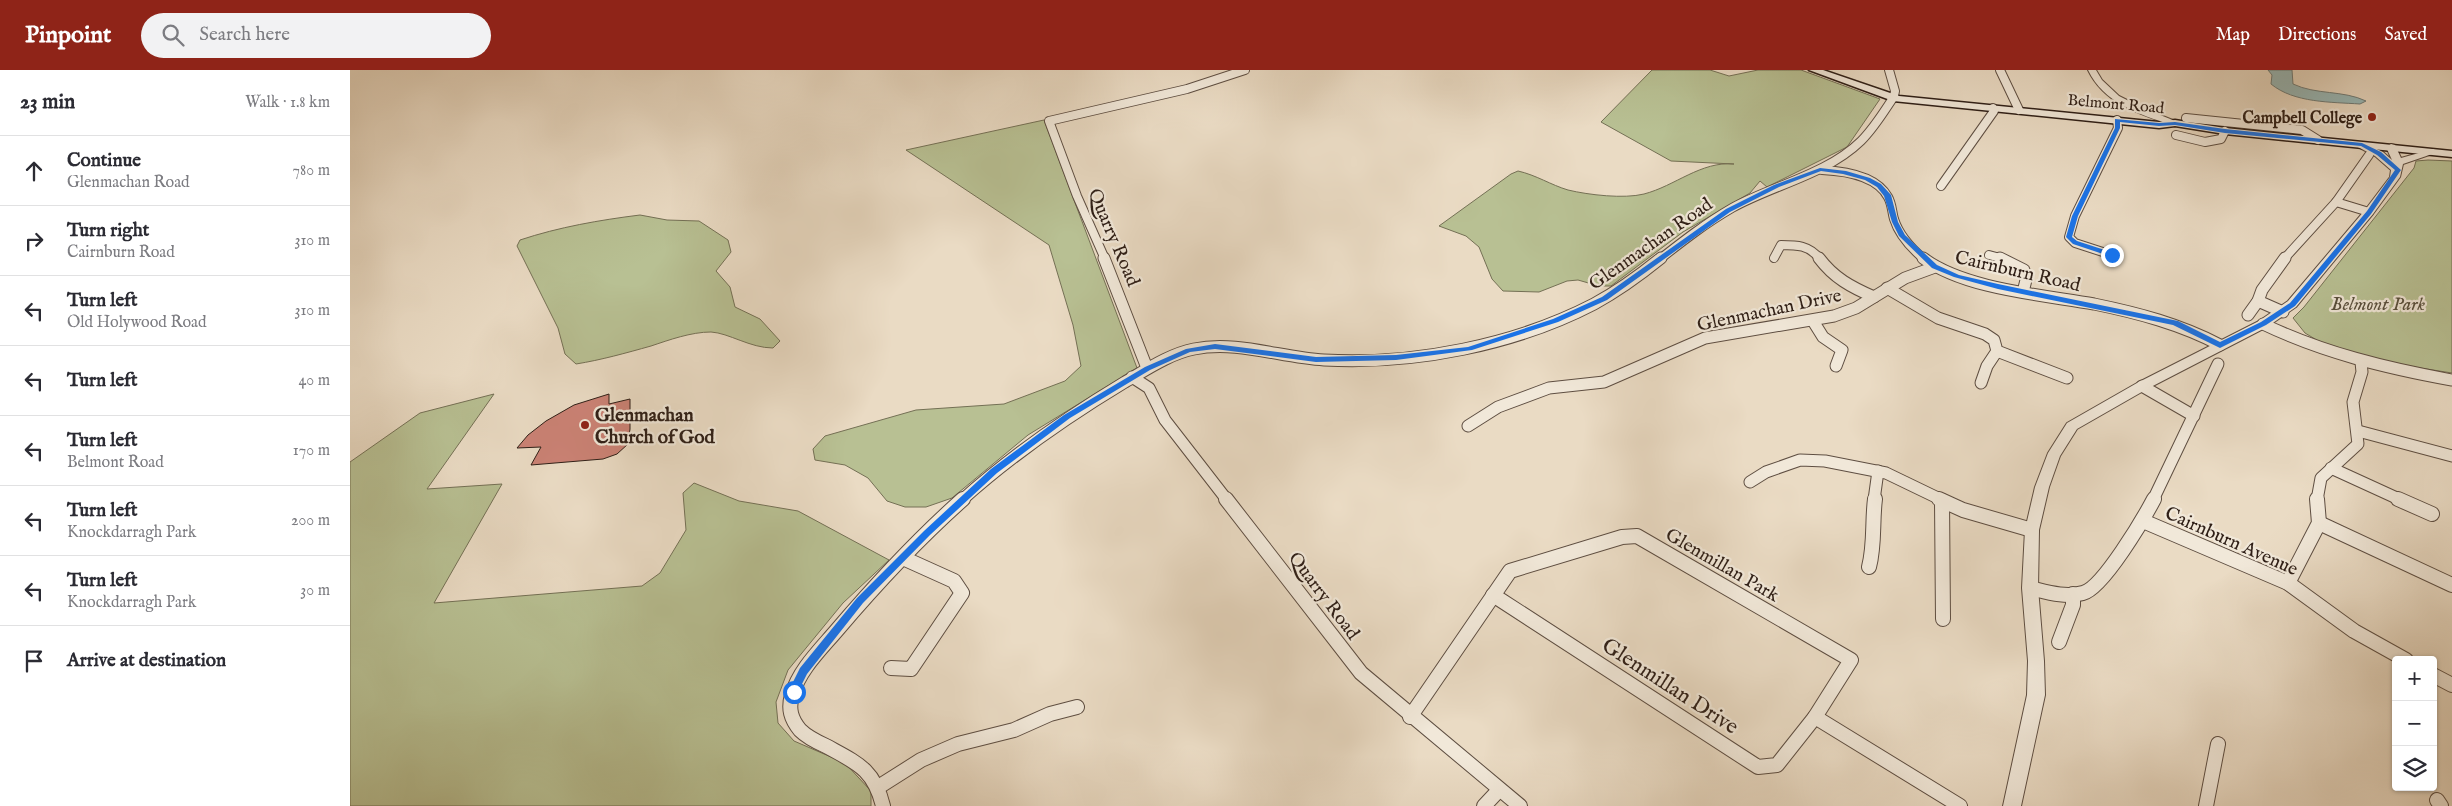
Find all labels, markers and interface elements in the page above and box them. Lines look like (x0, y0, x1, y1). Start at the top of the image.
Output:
search box (141, 13, 491, 58)
text: Pinpoint (25, 20, 111, 51)
icon: search (159, 21, 187, 49)
text: Search here (199, 23, 290, 47)
text: Map (2216, 24, 2250, 47)
text: Directions (2278, 24, 2356, 47)
text: Saved (2384, 24, 2427, 47)
text: 23 min (20, 89, 75, 116)
street label: Belmont Road (2067, 91, 2165, 119)
text: Walk · 1.8 km (245, 93, 330, 113)
place label: Campbell College (2242, 109, 2363, 129)
marker: Campbell College (2366, 111, 2378, 123)
text: Continue (67, 149, 141, 173)
icon: ahead (20, 157, 48, 185)
text: 780 m (293, 161, 330, 181)
text: Glenmachan Road (67, 173, 190, 193)
street label: Quarry Road (1082, 185, 1145, 291)
street label: Glenmachan Road (1585, 193, 1718, 296)
text: Turn right (67, 219, 149, 243)
icon: right (20, 227, 48, 255)
text: 310 m (294, 231, 330, 251)
text: Cairnburn Road (67, 243, 175, 263)
route end (2101, 244, 2124, 267)
street label: Cairnburn Road (1952, 246, 2083, 298)
street label: Glenmachan Drive (1695, 284, 1844, 338)
text: Turn left (67, 289, 138, 313)
park label: Belmont Park (2331, 293, 2426, 317)
icon: left (20, 297, 48, 325)
text: 310 m (294, 301, 330, 321)
text: Old Holywood Road (67, 313, 207, 333)
icon: left (20, 367, 48, 395)
text: Turn left (67, 369, 138, 393)
text: 40 m (298, 371, 330, 391)
place label: Glenmachan Church of God (595, 404, 715, 450)
marker: Glenmachan Church of God (579, 419, 591, 431)
text: Turn left (67, 429, 138, 453)
icon: left (20, 437, 48, 465)
text: 170 m (293, 441, 330, 461)
text: Belmont Road (67, 453, 164, 473)
text: Turn left (67, 499, 138, 523)
street label: Cairnburn Avenue (2161, 502, 2302, 582)
icon: left (20, 507, 48, 535)
text: 200 m (291, 511, 330, 531)
text: Knockdarragh Park (67, 523, 196, 543)
street label: Glenmillan Park (1661, 523, 1784, 609)
street label: Quarry Road (1283, 547, 1365, 646)
text: Turn left (67, 569, 138, 593)
icon: left (20, 577, 48, 605)
text: 30 m (300, 581, 330, 601)
text: Knockdarragh Park (67, 593, 196, 613)
street label: Glenmillan Drive (1596, 632, 1744, 741)
icon: arrive (20, 647, 48, 675)
text: Arrive at destination (67, 649, 226, 673)
map controls (2392, 656, 2437, 791)
button: + (2392, 656, 2437, 701)
route start (783, 681, 806, 704)
button: − (2392, 701, 2437, 746)
button: layers (2392, 746, 2437, 791)

